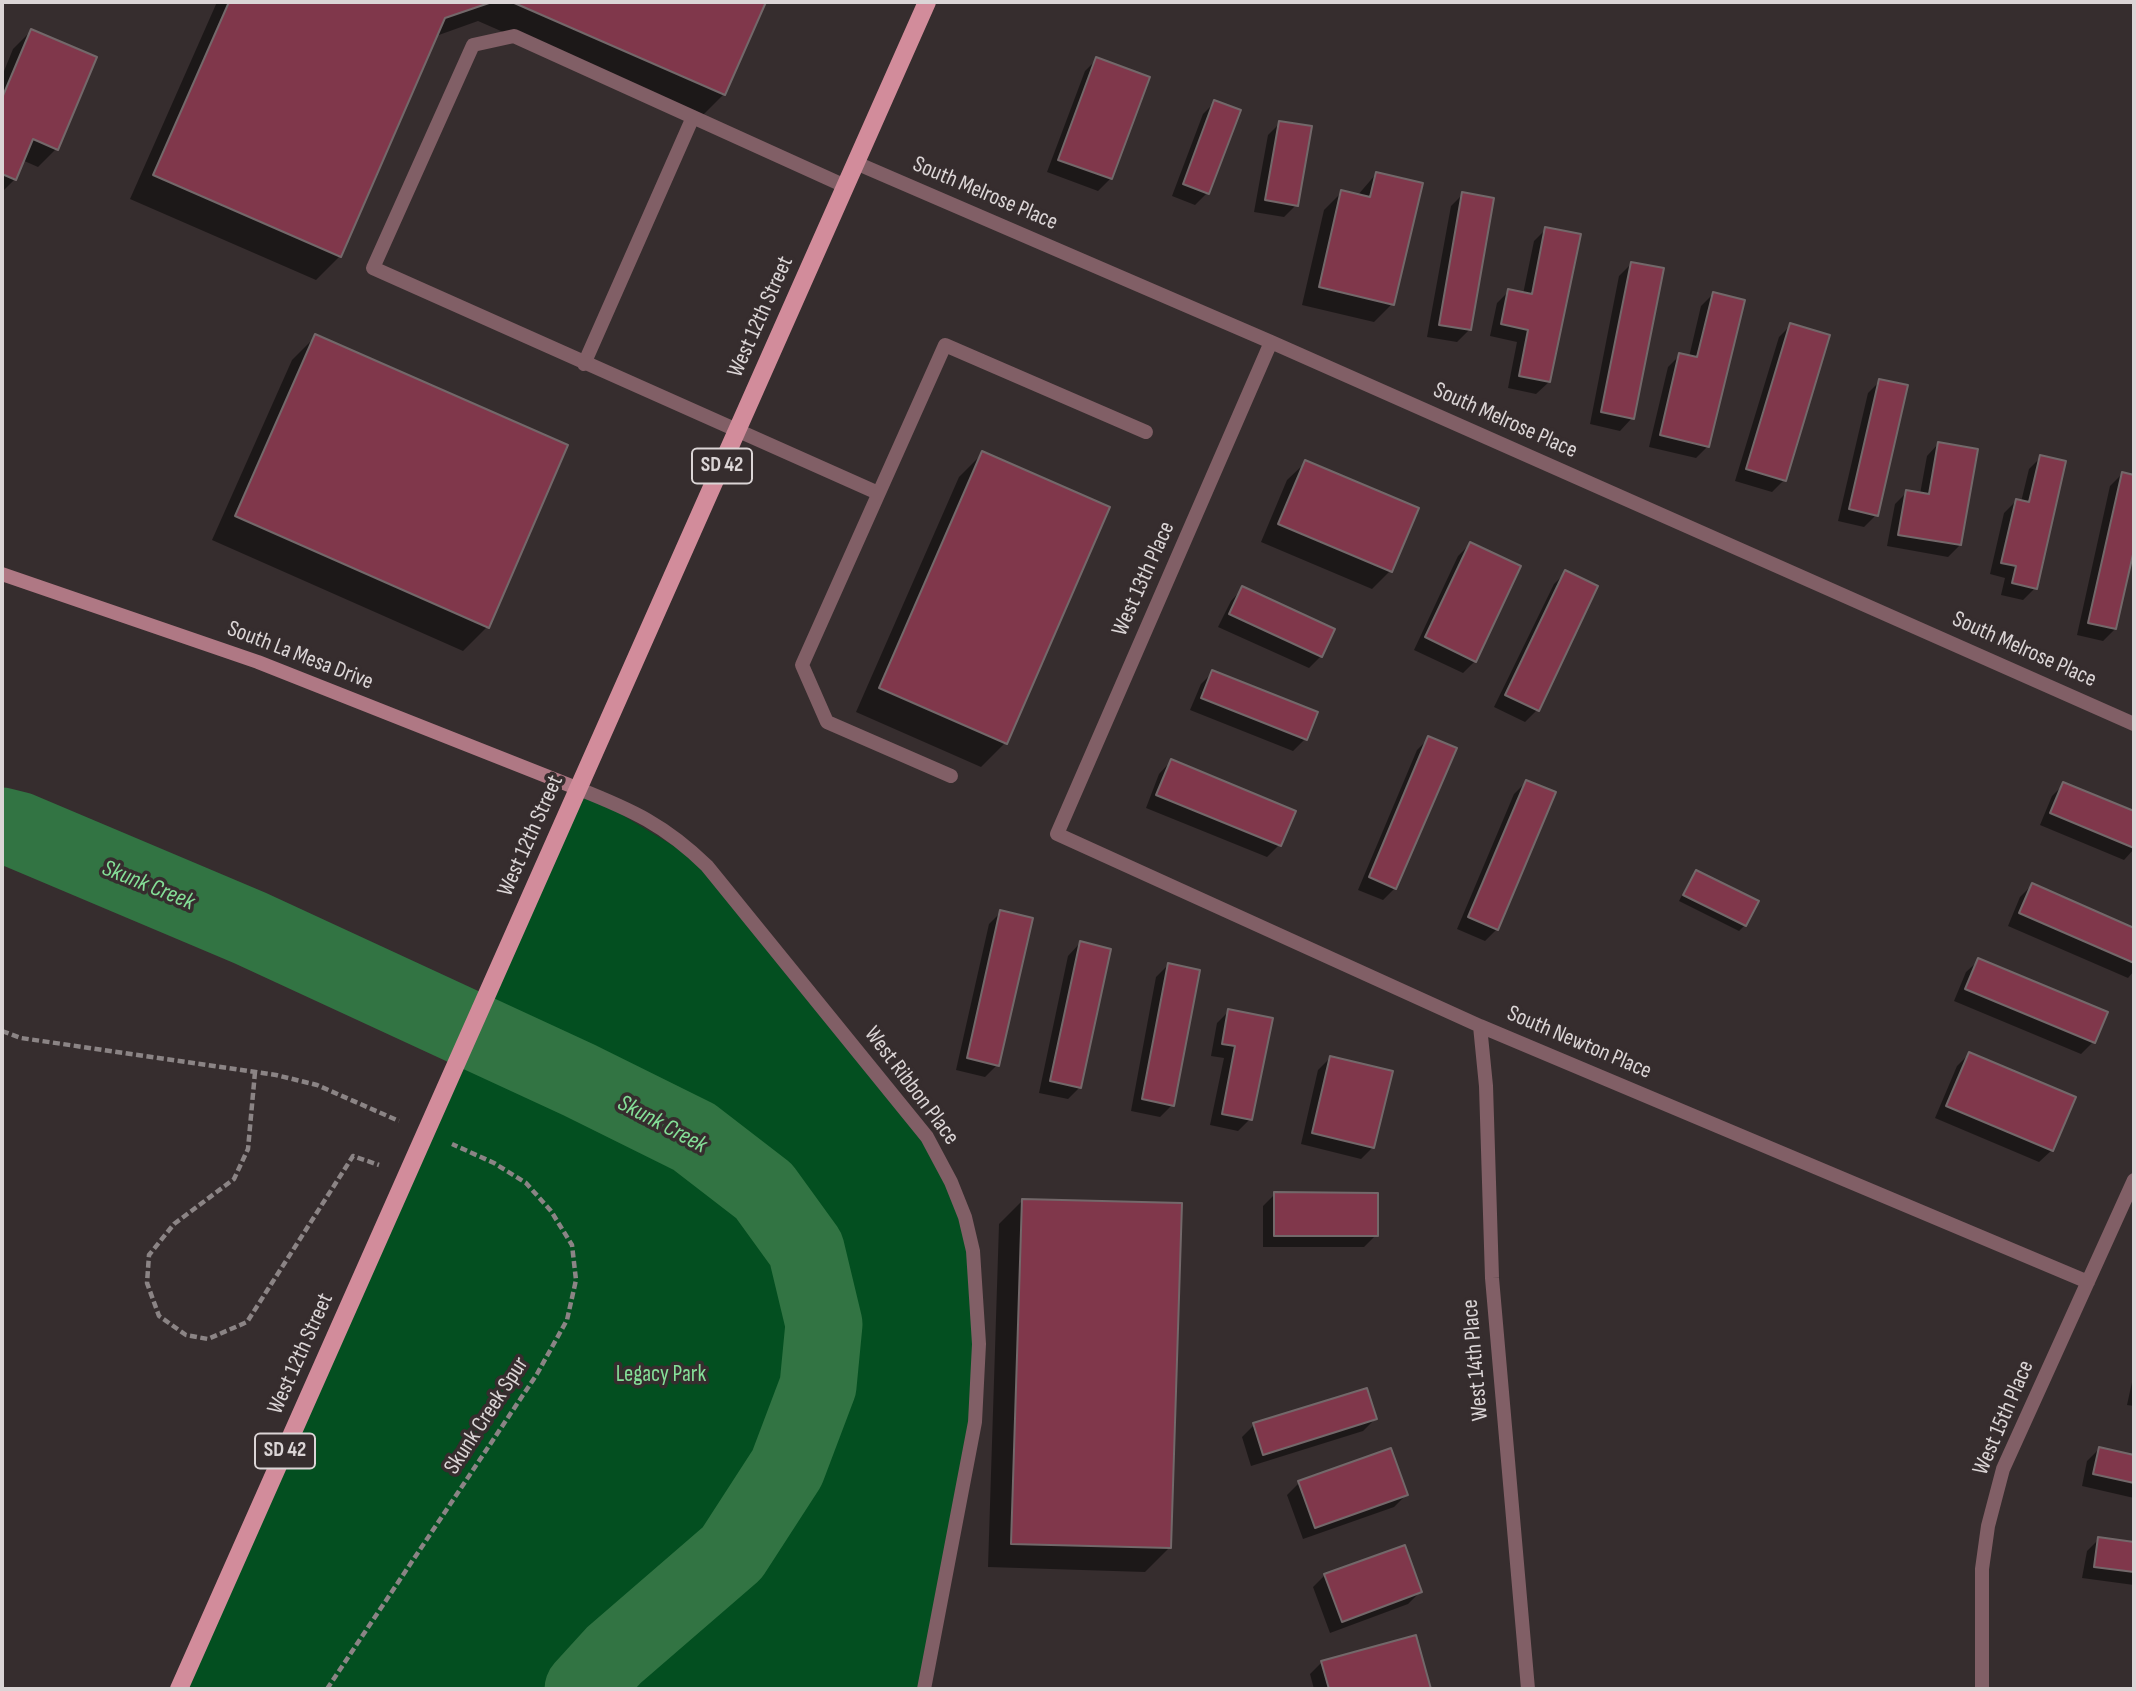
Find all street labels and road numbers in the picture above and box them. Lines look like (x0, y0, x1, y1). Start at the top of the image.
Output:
street label: South Melrose Place (908, 151, 1062, 237)
street label: West 12th Street (722, 252, 800, 382)
street label: South Melrose Place (1429, 377, 1581, 465)
road number: SD 42 (692, 448, 752, 484)
street label: West 13th Place (1107, 518, 1181, 640)
street label: South Melrose Place (1948, 606, 2100, 694)
street label: South La Mesa Drive (223, 615, 377, 697)
street label: West 12th Street (492, 771, 570, 901)
street label: South Newton Place (1503, 1000, 1655, 1086)
street label: West Ribbon Place (858, 1021, 964, 1151)
street label: West 12th Street (262, 1289, 340, 1419)
street label: West 14th Place (1457, 1298, 1495, 1422)
street label: Skunk Creek Spur (439, 1352, 535, 1480)
street label: West 15th Place (1968, 1357, 2040, 1479)
road number: SD 42 (255, 1434, 315, 1468)

